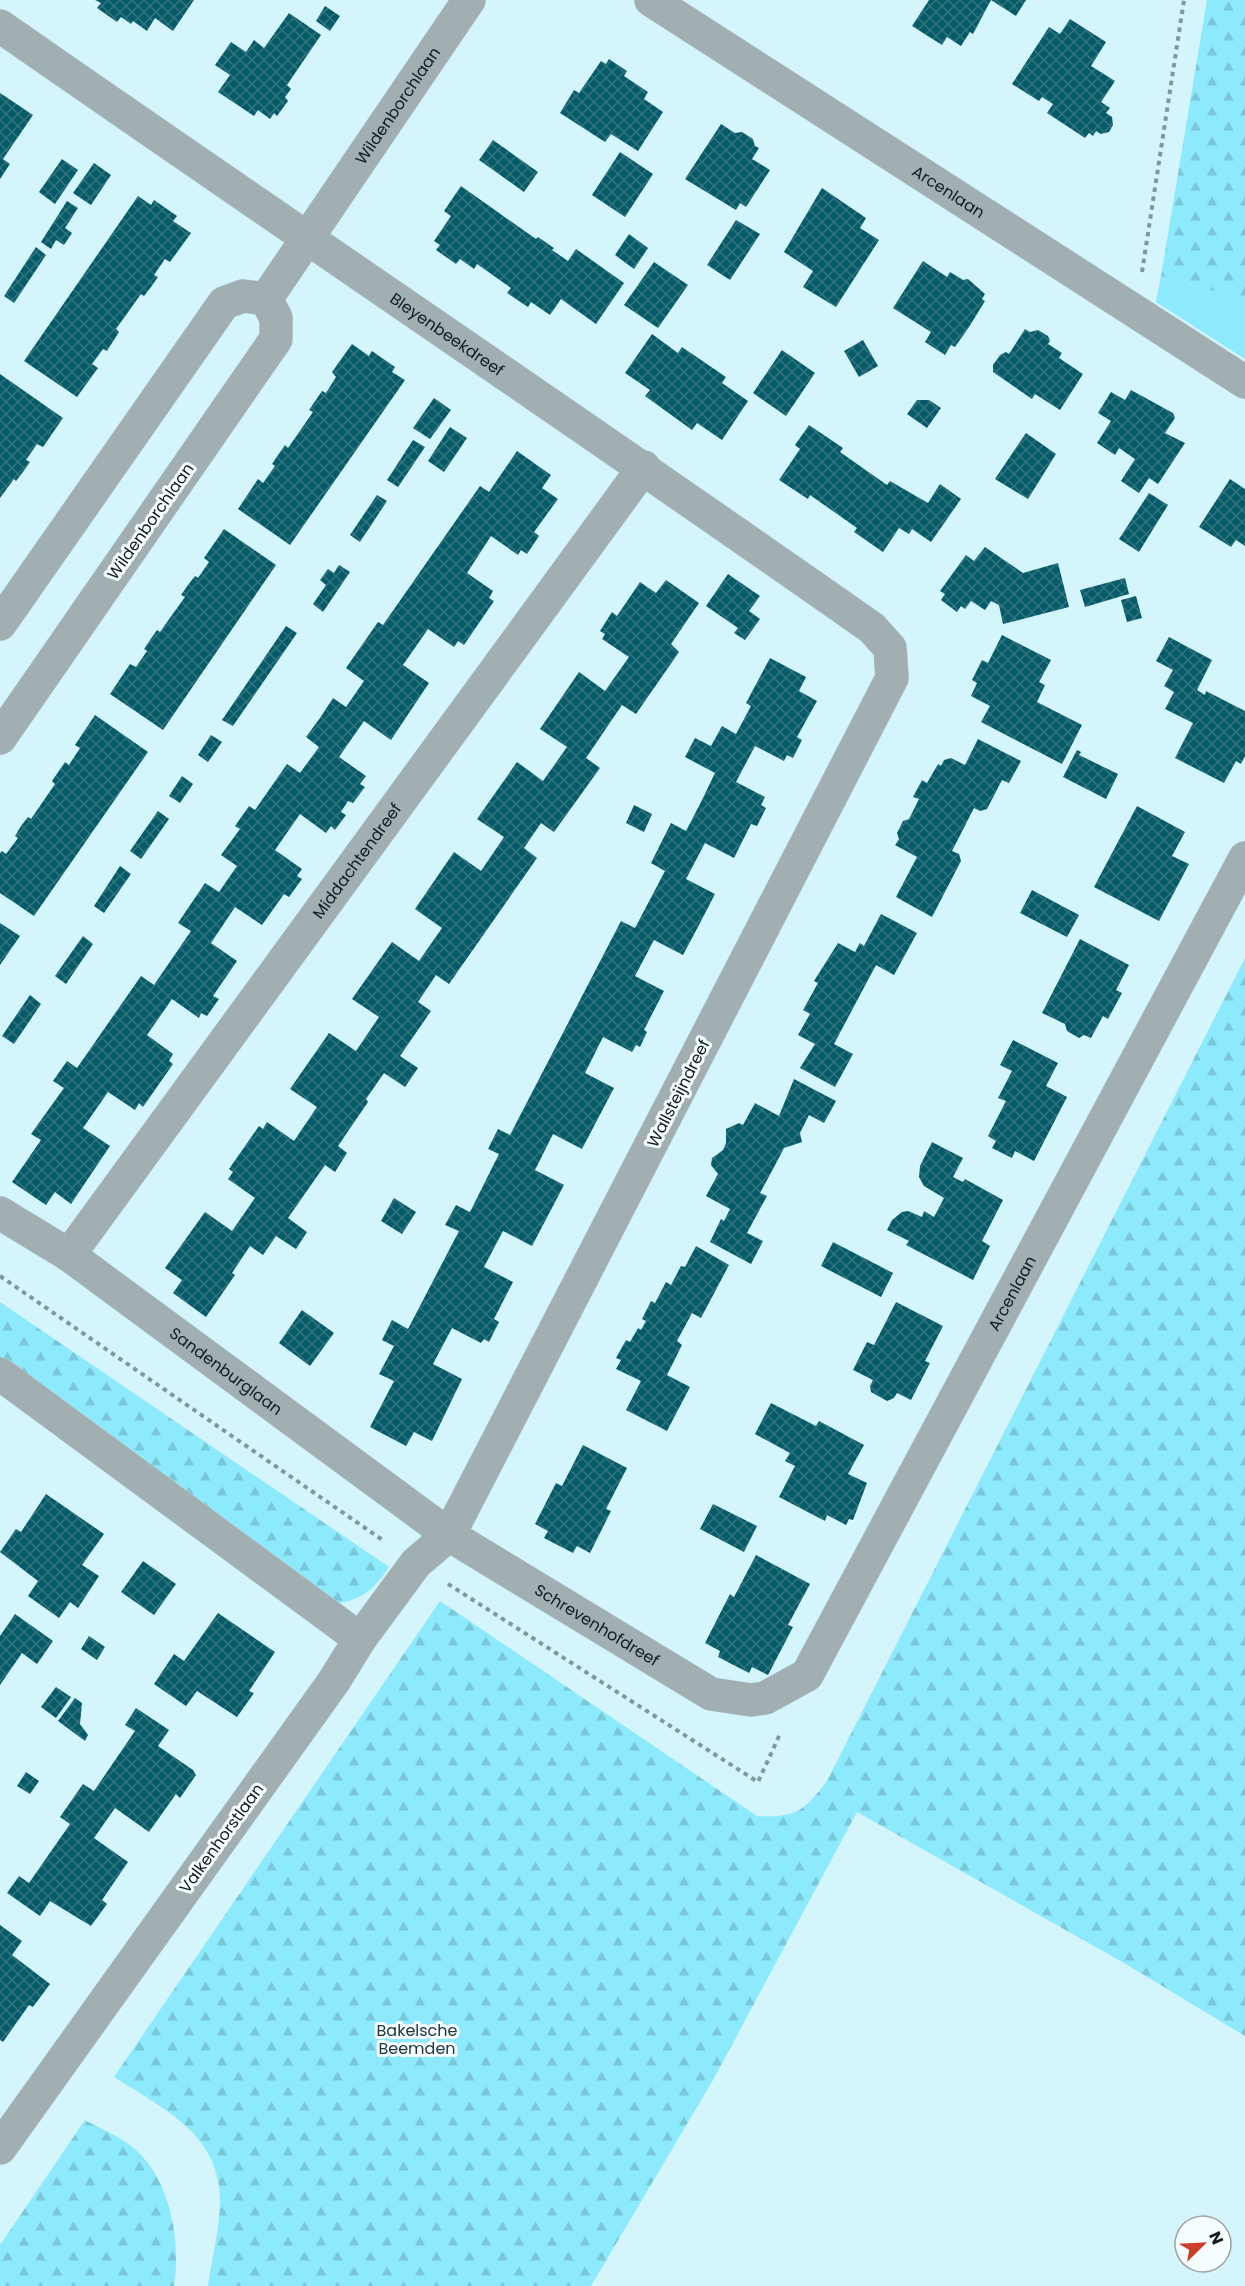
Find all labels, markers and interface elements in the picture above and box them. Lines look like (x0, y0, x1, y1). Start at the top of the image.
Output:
street label: Wildenborchlaan (350, 42, 446, 169)
street label: Arcenlaan (908, 160, 989, 224)
street label: Bleyenbeekdreef (385, 287, 509, 382)
street label: Wildenborchlaan (102, 458, 199, 584)
street label: Middachtendreef (307, 799, 407, 924)
street label: Wallsteijndreef (641, 1035, 716, 1151)
street label: Arcenlaan (983, 1252, 1042, 1335)
street label: Sandenburglaan (165, 1322, 287, 1421)
street label: Schrevenhofdreef (530, 1579, 664, 1672)
street label: Valkenhorstlaan (174, 1779, 269, 1898)
park label: Bakelsche Beemden (377, 2019, 458, 2060)
north arrow (1173, 2214, 1233, 2274)
text: N (1203, 2228, 1229, 2248)

